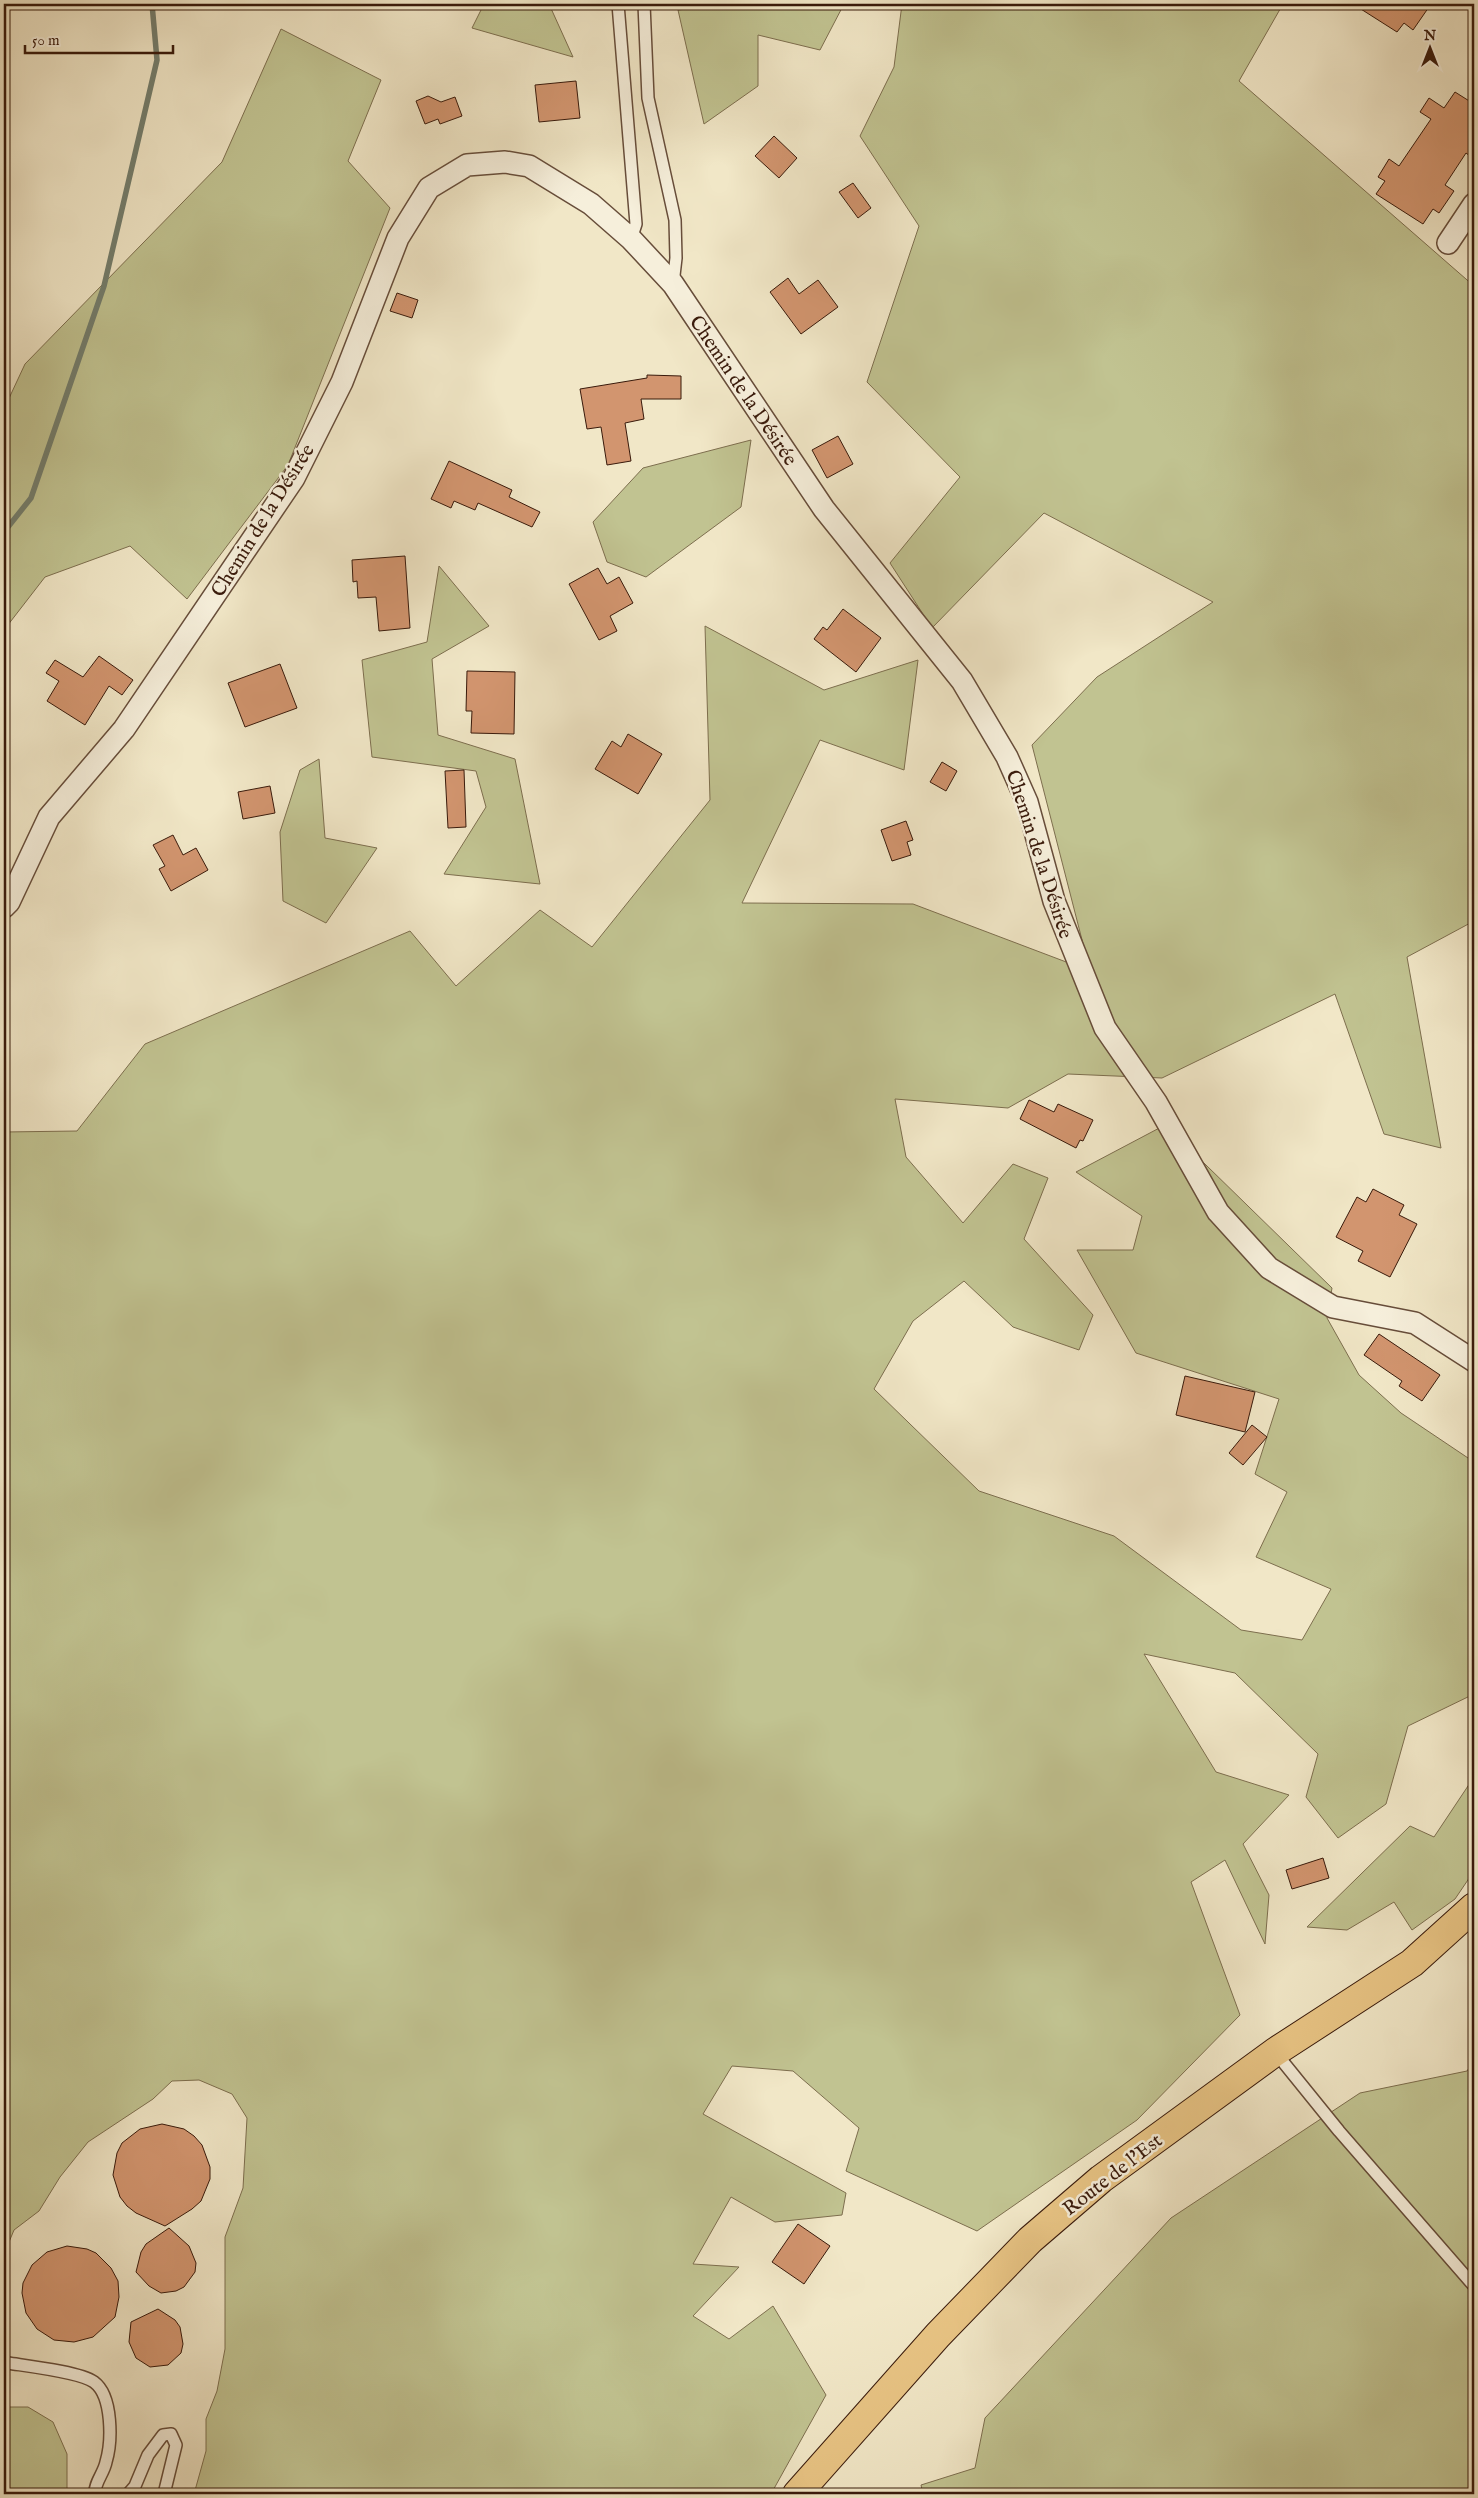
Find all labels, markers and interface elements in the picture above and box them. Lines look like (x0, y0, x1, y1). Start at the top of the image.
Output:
scale bar (25, 22, 172, 54)
north arrow (1406, 22, 1456, 72)
text: N (1423, 27, 1436, 45)
text: 50 m (32, 31, 60, 50)
street label: Chemin de la Désirée (683, 311, 802, 471)
street label: Chemin de la Désirée (206, 440, 320, 602)
street label: Chemin de la Désirée (1000, 767, 1078, 942)
street label: Route de l'Est (1058, 2128, 1168, 2222)

